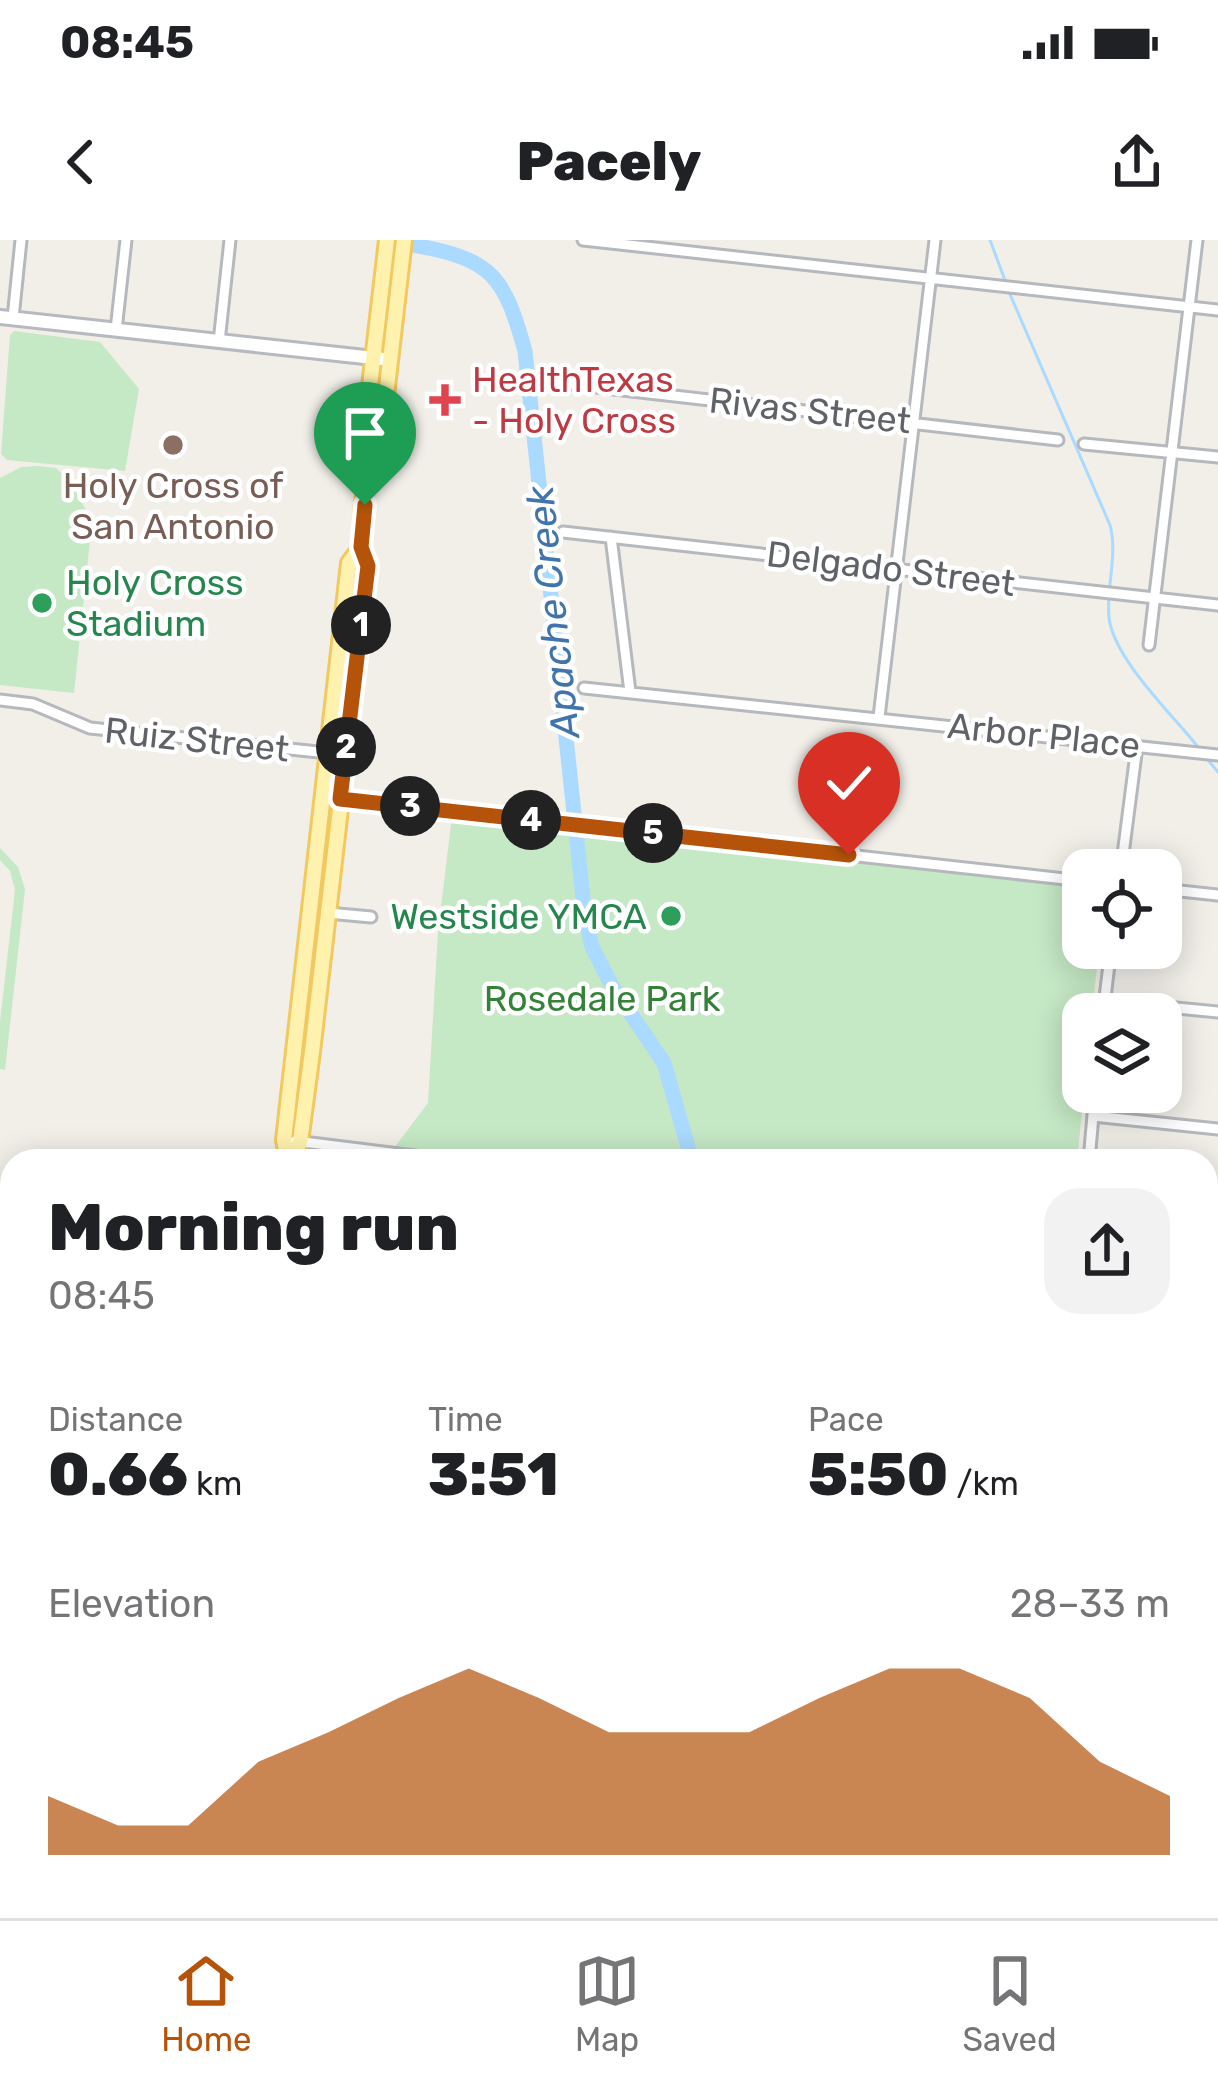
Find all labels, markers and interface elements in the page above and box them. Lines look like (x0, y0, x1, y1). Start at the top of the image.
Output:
text: 08:45 (60, 16, 194, 69)
icon: back (48, 129, 114, 195)
icon: share (1104, 129, 1170, 195)
text: Pacely (517, 130, 701, 194)
place label: HealthTexas - Holy Cross (472, 358, 676, 442)
street label: Rivas Street (707, 379, 913, 442)
pin (314, 382, 416, 505)
marker: HealthTexas - Holy Cross (429, 384, 461, 416)
icon: arrive (332, 400, 398, 466)
marker: Holy Cross of San Antonio (160, 432, 186, 458)
place label: Holy Cross of San Antonio (63, 464, 283, 548)
water label: Apache Creek (517, 483, 589, 742)
street label: Delgado Street (764, 532, 1018, 605)
place label: Holy Cross Stadium (66, 561, 244, 645)
marker: Holy Cross Stadium (29, 590, 55, 616)
pin: 1 (331, 595, 391, 655)
text: 1 (353, 605, 369, 644)
street label: Arbor Place (946, 704, 1142, 767)
street label: Ruiz Street (103, 708, 291, 771)
pin: 2 (316, 717, 376, 777)
text: 2 (335, 727, 357, 766)
pin (798, 732, 900, 855)
icon: check (816, 750, 882, 816)
pin: 3 (380, 776, 440, 836)
text: 3 (399, 786, 421, 825)
pin: 4 (501, 790, 561, 850)
text: 4 (520, 800, 542, 839)
pin: 5 (623, 803, 683, 863)
text: 5 (642, 813, 664, 852)
map controls (1062, 849, 1182, 1113)
button: locate (1062, 849, 1182, 969)
place label: Westside YMCA (390, 895, 647, 938)
marker: Westside YMCA (658, 903, 684, 929)
park label: Rosedale Park (484, 977, 721, 1020)
button: layers (1062, 993, 1182, 1113)
text: Morning run (48, 1188, 459, 1267)
button: share (1044, 1188, 1170, 1314)
text: 08:45 (48, 1273, 155, 1319)
text: Distance (48, 1400, 183, 1439)
text: Time (428, 1400, 503, 1439)
text: Pace (808, 1400, 884, 1439)
text: 0.66 (48, 1439, 188, 1510)
text: 3:51 (428, 1439, 559, 1510)
text: 5:50 (808, 1439, 949, 1510)
text: km (188, 1464, 242, 1503)
text: /km (949, 1464, 1019, 1503)
text: Elevation (48, 1581, 215, 1627)
text: 28–33 m (1010, 1581, 1170, 1627)
tab: Home (161, 1948, 252, 2059)
tab: Map (574, 1948, 640, 2059)
tab: Saved (963, 1948, 1057, 2059)

